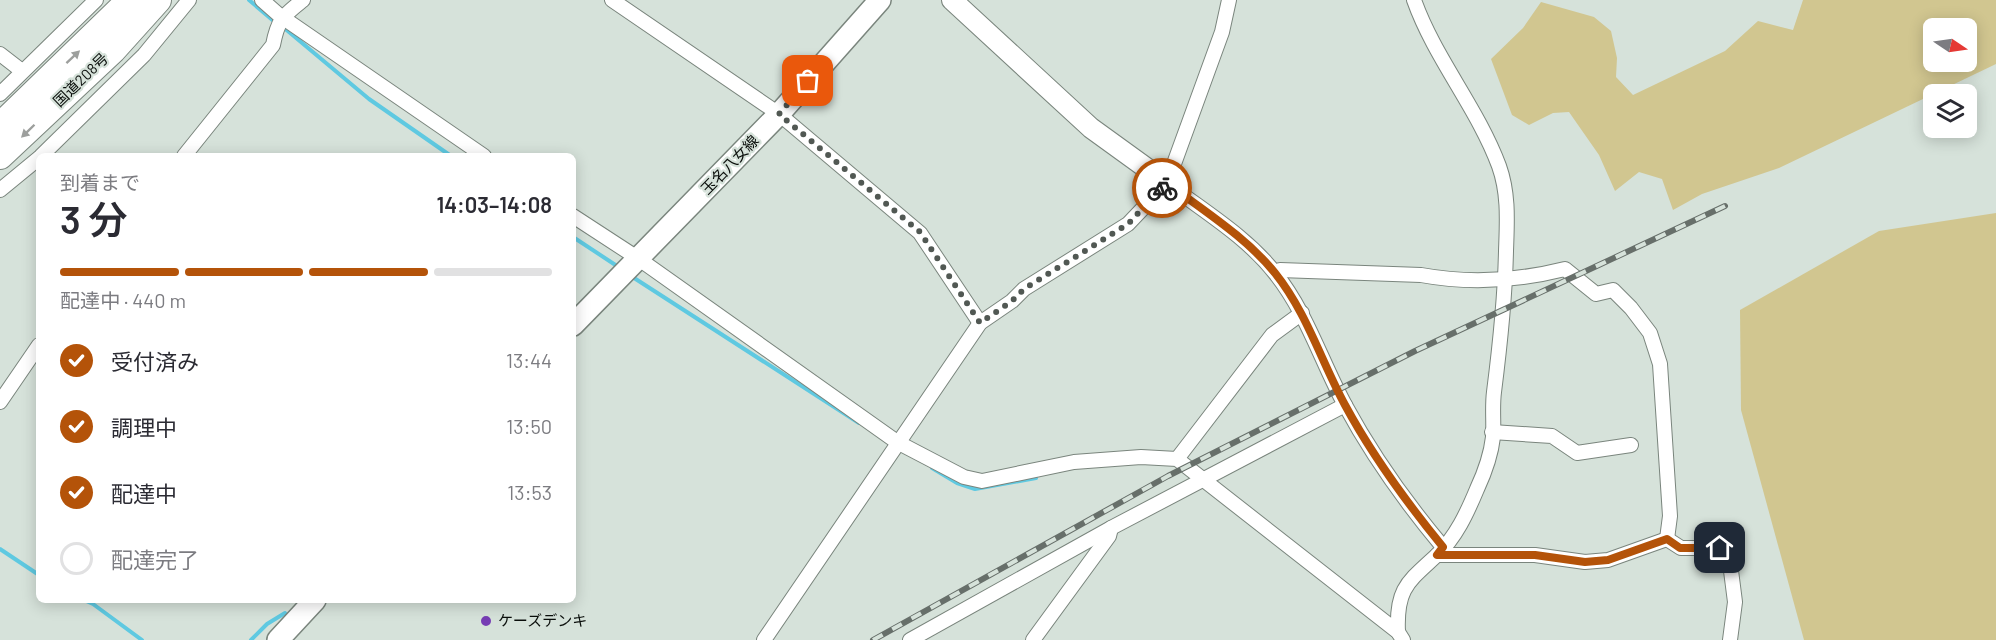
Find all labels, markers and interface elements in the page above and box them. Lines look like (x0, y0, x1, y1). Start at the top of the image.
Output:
north arrow (1923, 18, 1977, 72)
map controls (1923, 18, 1977, 138)
street label: 国道208号 (49, 49, 111, 110)
one-way arrow (66, 50, 81, 64)
pin (782, 55, 833, 106)
icon: bag (791, 64, 824, 97)
button: layers (1923, 84, 1977, 138)
one-way arrow (22, 123, 36, 137)
street label: 玉名八女線 (697, 131, 762, 198)
courier (1132, 158, 1192, 218)
text: 到着まで (60, 170, 140, 194)
icon: bike (1146, 172, 1179, 205)
text: 14:03–14:08 (436, 191, 552, 217)
text: 3 分 (60, 195, 128, 242)
text: 配達中 · 440 m (60, 288, 186, 312)
icon: check (60, 344, 93, 377)
text: 受付済み (111, 348, 199, 374)
text: 13:44 (506, 348, 552, 372)
icon: check (60, 410, 93, 443)
text: 調理中 (111, 414, 177, 440)
text: 13:50 (506, 414, 552, 438)
icon: check (60, 476, 93, 509)
text: 配達中 (111, 480, 177, 506)
text: 13:53 (507, 480, 552, 504)
pin (1694, 522, 1745, 573)
icon: home (1703, 531, 1736, 564)
text: 配達完了 (111, 546, 199, 572)
place label: ケーズデンキ (498, 611, 587, 629)
marker: ケーズデンキ (479, 614, 493, 628)

